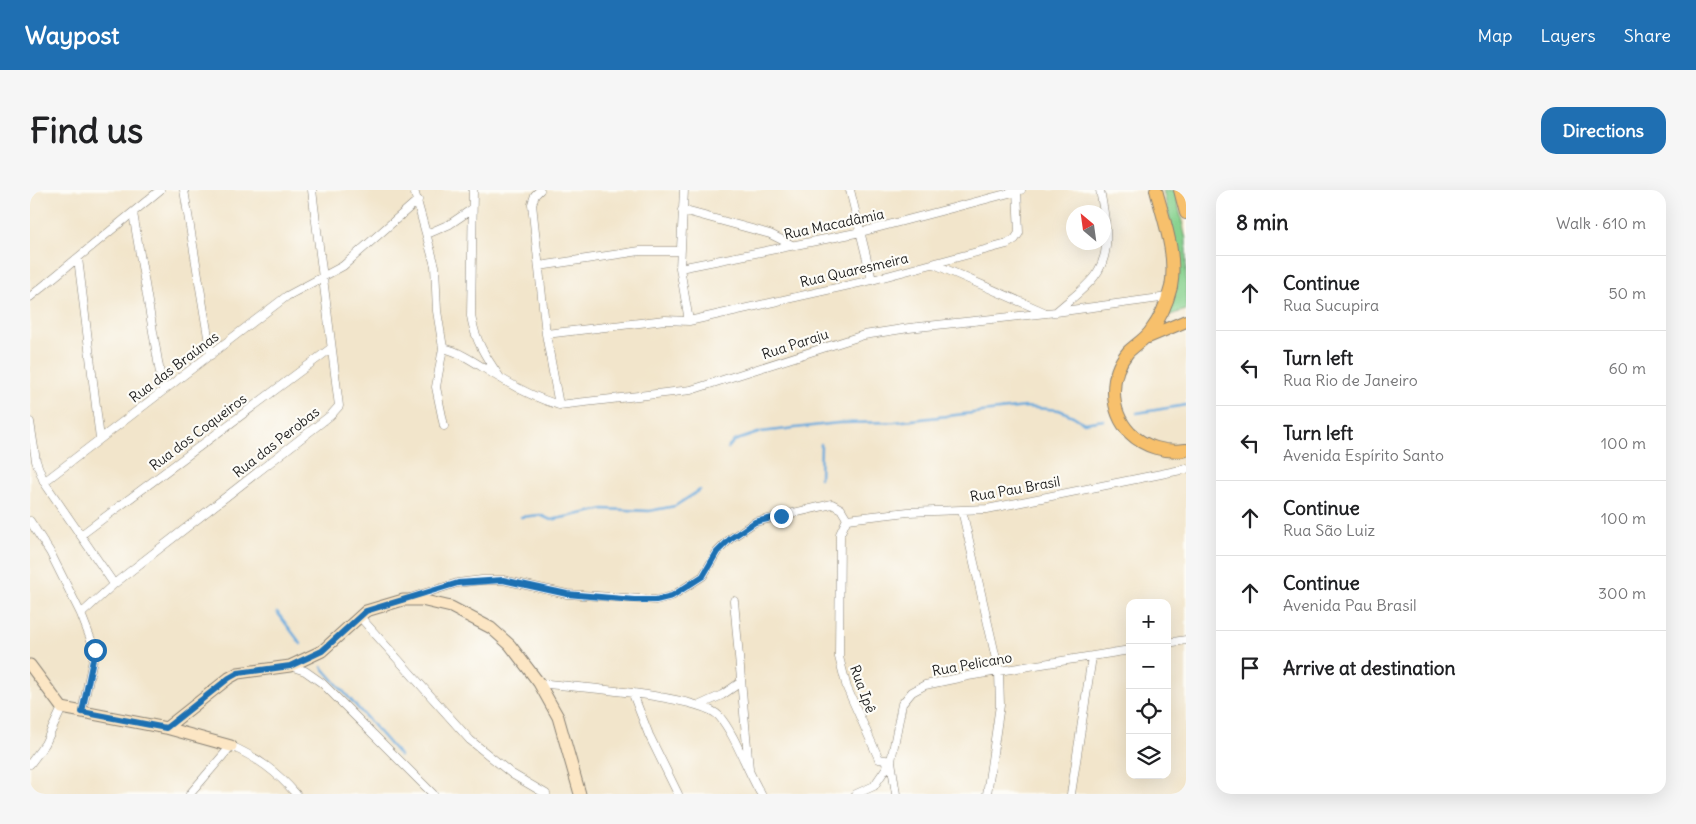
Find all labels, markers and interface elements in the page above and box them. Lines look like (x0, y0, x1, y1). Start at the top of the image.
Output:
text: Waypost (25, 20, 119, 50)
text: Map (1477, 24, 1512, 47)
text: Layers (1540, 24, 1596, 47)
text: Share (1624, 24, 1671, 47)
button: Directions (1541, 107, 1666, 154)
text: Find us (30, 108, 143, 152)
street label: Rua Macadâmia (782, 205, 886, 243)
north arrow (1066, 205, 1111, 250)
text: 8 min (1236, 209, 1288, 236)
text: Walk · 610 m (1556, 213, 1646, 233)
street label: Rua Quaresmeira (798, 249, 910, 291)
text: Continue (1283, 271, 1360, 295)
icon: ahead (1236, 279, 1264, 307)
text: 50 m (1608, 283, 1646, 303)
text: Rua Sucupira (1283, 295, 1379, 315)
street label: Rua Paraju (759, 325, 831, 363)
street label: Rua das Braúnas (126, 327, 222, 407)
text: Turn left (1283, 346, 1353, 370)
icon: left (1236, 354, 1264, 382)
text: 60 m (1608, 358, 1646, 378)
text: Rua Rio de Janeiro (1283, 370, 1418, 390)
street label: Rua dos Coqueiros (146, 389, 250, 475)
street label: Rua das Perobas (229, 403, 323, 481)
text: Turn left (1283, 421, 1353, 445)
icon: left (1236, 429, 1264, 457)
text: 100 m (1601, 433, 1646, 453)
text: Avenida Espírito Santo (1283, 445, 1444, 465)
street label: Rua Pau Brasil (969, 472, 1061, 506)
text: Continue (1283, 496, 1360, 520)
icon: ahead (1236, 504, 1264, 532)
route end (770, 505, 793, 528)
text: 100 m (1601, 508, 1646, 528)
text: Rua São Luiz (1283, 520, 1375, 540)
text: Continue (1283, 571, 1360, 595)
icon: ahead (1236, 579, 1264, 607)
text: 300 m (1598, 583, 1646, 603)
text: Avenida Pau Brasil (1283, 595, 1417, 615)
map controls (1126, 599, 1171, 779)
button: + (1126, 599, 1171, 644)
route start (84, 639, 107, 662)
button: − (1126, 644, 1171, 689)
street label: Rua Pelicano (931, 648, 1014, 680)
icon: arrive (1236, 654, 1264, 682)
text: Arrive at destination (1283, 656, 1456, 680)
street label: Rua Ipê (846, 663, 880, 715)
button: locate (1126, 689, 1171, 734)
button: layers (1126, 734, 1171, 779)

